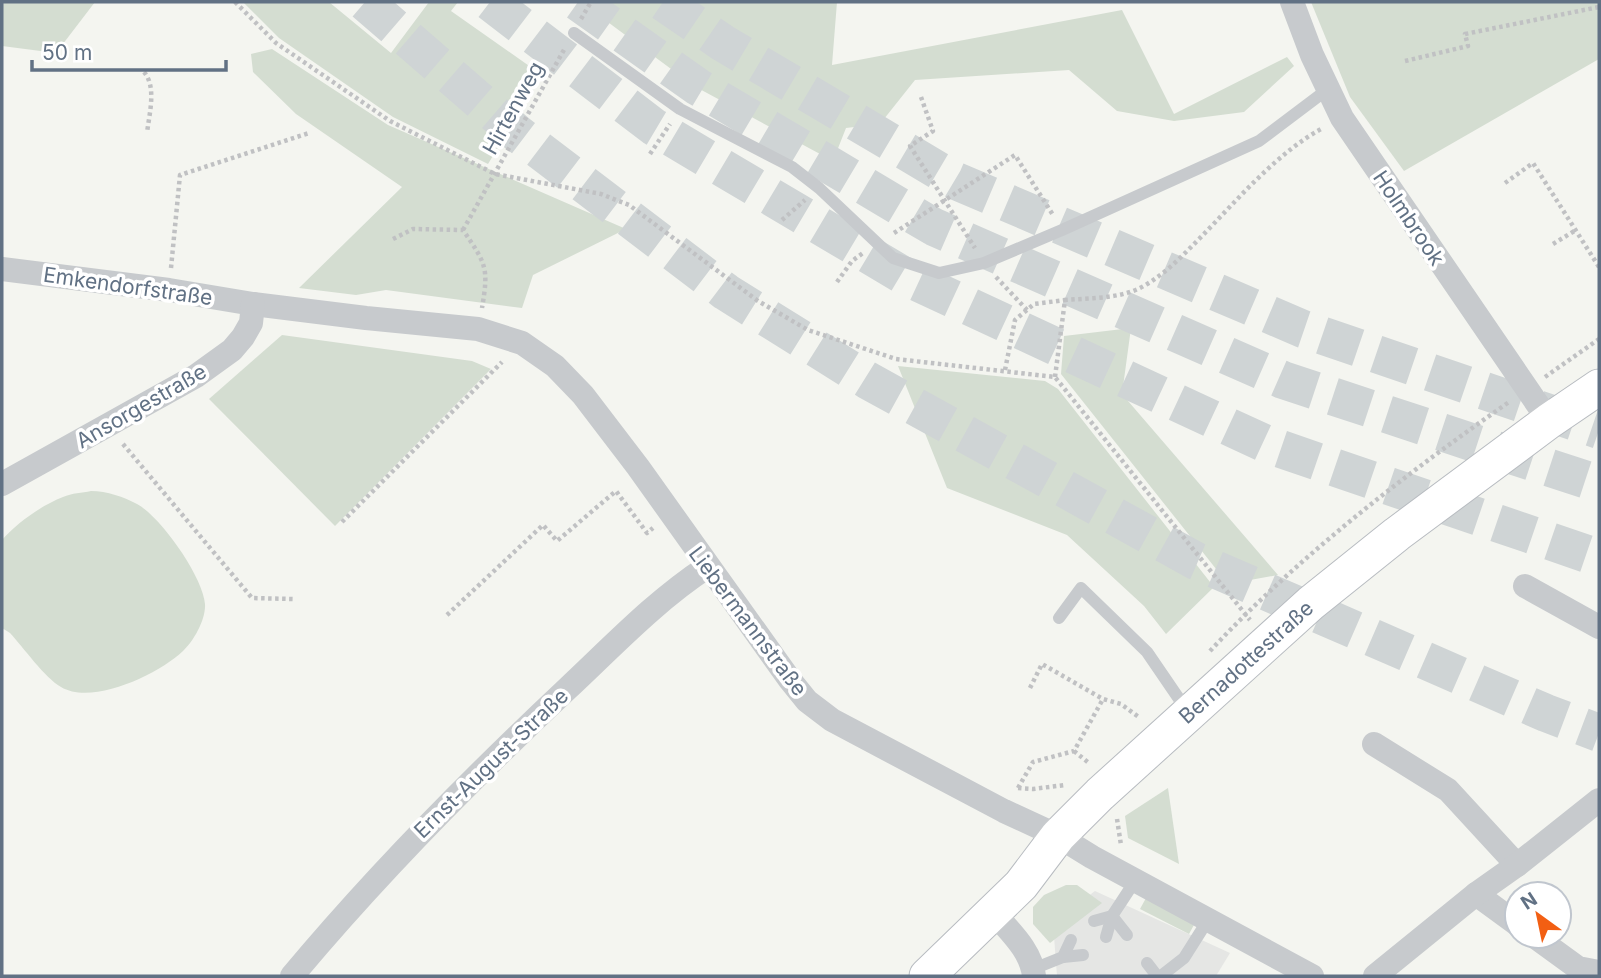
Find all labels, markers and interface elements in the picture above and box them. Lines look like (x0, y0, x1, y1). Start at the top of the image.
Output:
scale bar (32, 28, 226, 72)
text: 50 m (42, 40, 92, 65)
street label: Hirtenweg (477, 57, 549, 159)
street label: Holmbrook (1368, 166, 1450, 270)
street label: Emkendorfstraße (42, 262, 214, 310)
street label: Ansorgestraße (71, 359, 211, 453)
street label: Liebermannstraße (684, 541, 812, 701)
street label: Bernadottestraße (1174, 595, 1318, 729)
street label: Ernst-August-Straße (409, 683, 573, 843)
north arrow (1503, 880, 1573, 950)
text: N (1517, 888, 1541, 915)

